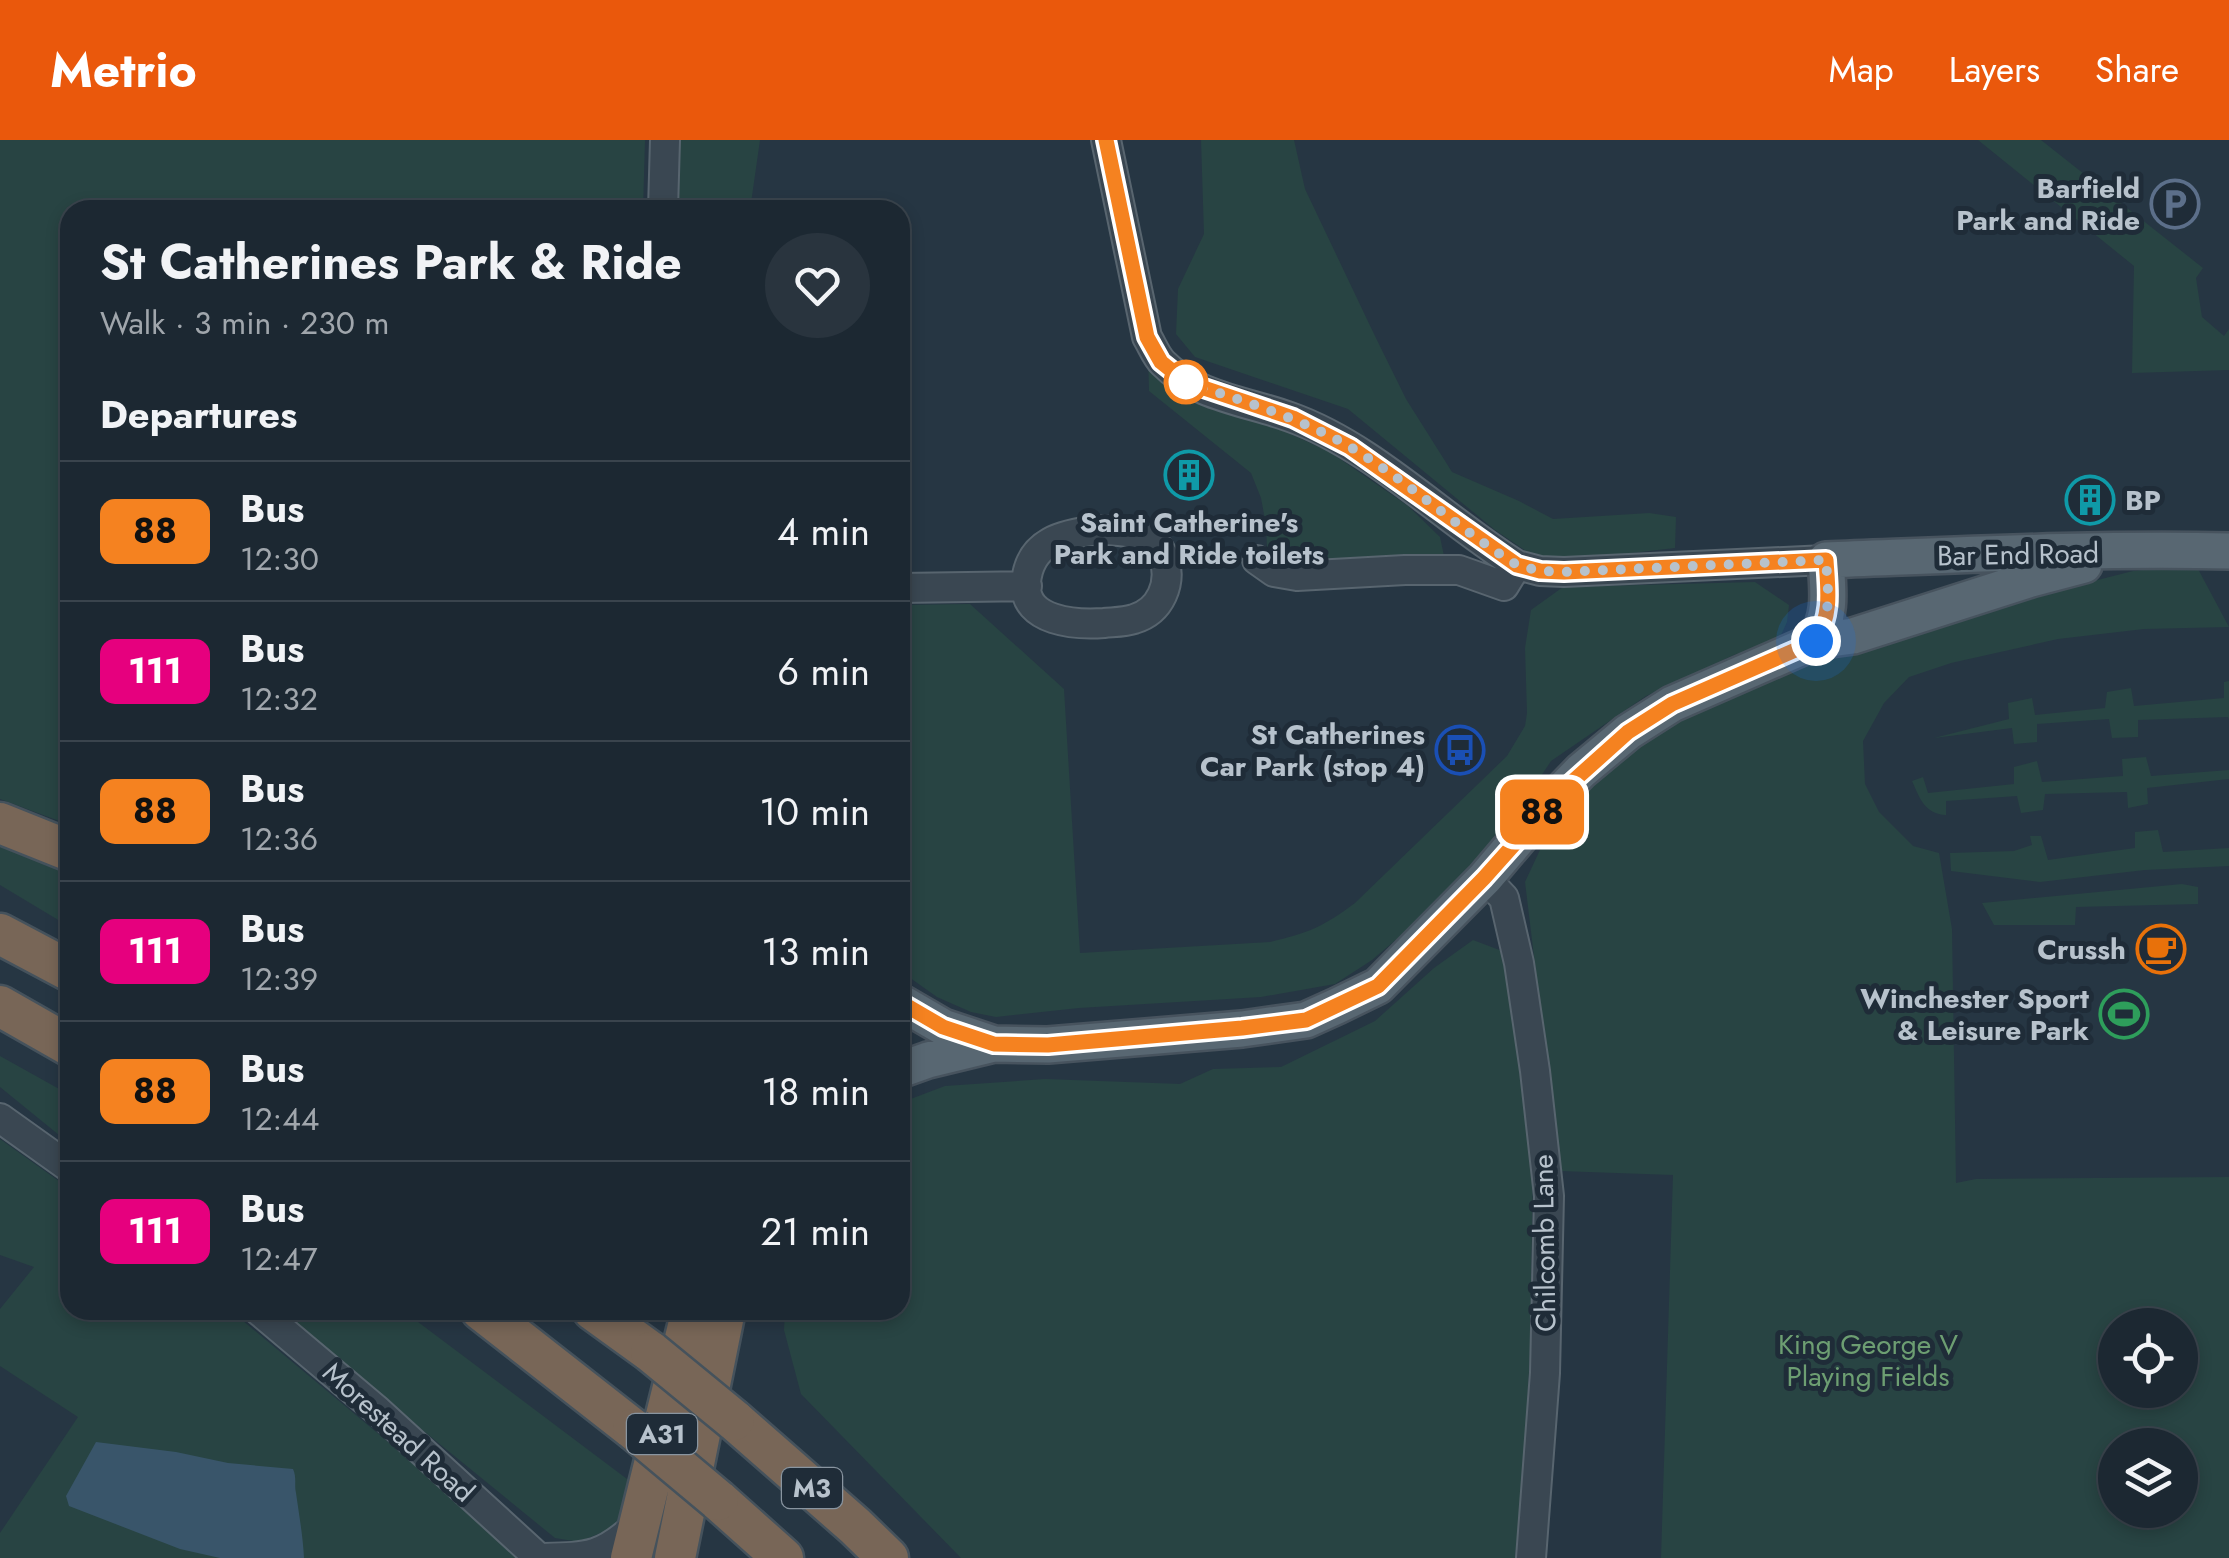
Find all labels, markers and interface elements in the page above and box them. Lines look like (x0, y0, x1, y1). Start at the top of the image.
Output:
text: Metrio (50, 36, 197, 105)
text: Map (1829, 45, 1894, 95)
text: Layers (1949, 45, 2040, 95)
text: Share (2095, 45, 2179, 95)
place label: Barfield Park and Ride (1956, 168, 2140, 241)
parking icon: Barfield Park and Ride (2149, 178, 2201, 230)
text: St Catherines Park & Ride (100, 228, 682, 297)
button: heart (765, 233, 870, 338)
text: Walk · 3 min · 230 m (100, 300, 390, 346)
unlabelled marker (1165, 361, 1207, 403)
text: Departures (100, 387, 297, 442)
building icon: Saint Catherine's Park and Ride toilets (1163, 449, 1215, 501)
building icon: BP (2064, 474, 2116, 526)
place label: BP (2125, 480, 2161, 521)
text: Bus (240, 481, 304, 536)
place label: Saint Catherine's Park and Ride toilets (1054, 502, 1325, 575)
text: 4 min (777, 504, 870, 559)
text: 88 (133, 506, 177, 556)
street label: Bar End Road (1937, 533, 2099, 576)
text: 12:30 (240, 536, 319, 582)
your location (1791, 616, 1841, 666)
text: Bus (240, 621, 304, 676)
text: 6 min (777, 644, 870, 699)
text: 111 (128, 646, 182, 696)
text: 12:32 (240, 676, 318, 722)
place label: St Catherines Car Park (stop 4) (1200, 714, 1425, 787)
bus stop icon: St Catherines Car Park (stop 4) (1434, 724, 1486, 776)
text: Bus (240, 761, 304, 816)
line badge: 88 (1497, 780, 1587, 844)
text: 10 min (759, 784, 870, 839)
text: 88 (133, 786, 177, 836)
text: 88 (1520, 787, 1564, 837)
text: 12:36 (240, 816, 318, 862)
text: Bus (240, 901, 304, 956)
cafe icon: Crussh (2135, 923, 2187, 975)
text: 13 min (761, 924, 870, 979)
text: 111 (128, 926, 182, 976)
place label: Crussh (2037, 929, 2126, 970)
text: 12:39 (240, 956, 318, 1002)
place label: Winchester Sport & Leisure Park (1860, 978, 2089, 1051)
sports icon: Winchester Sport & Leisure Park (2098, 988, 2150, 1040)
text: Bus (240, 1041, 304, 1096)
text: 18 min (761, 1064, 870, 1119)
text: 88 (133, 1066, 177, 1116)
text: 12:44 (240, 1096, 320, 1142)
street label: Chilcomb Lane (1522, 1154, 1567, 1332)
text: Bus (240, 1181, 304, 1236)
text: 21 min (760, 1204, 870, 1259)
text: 111 (128, 1206, 182, 1256)
text: 12:47 (240, 1236, 318, 1282)
map controls (2098, 1308, 2198, 1528)
button: locate (2098, 1308, 2198, 1408)
park label: King George V Playing Fields (1778, 1324, 1959, 1397)
street label: Morestead Road (314, 1353, 484, 1512)
road number: A31 (627, 1414, 697, 1454)
button: layers (2098, 1428, 2198, 1528)
road number: M3 (782, 1468, 842, 1508)

